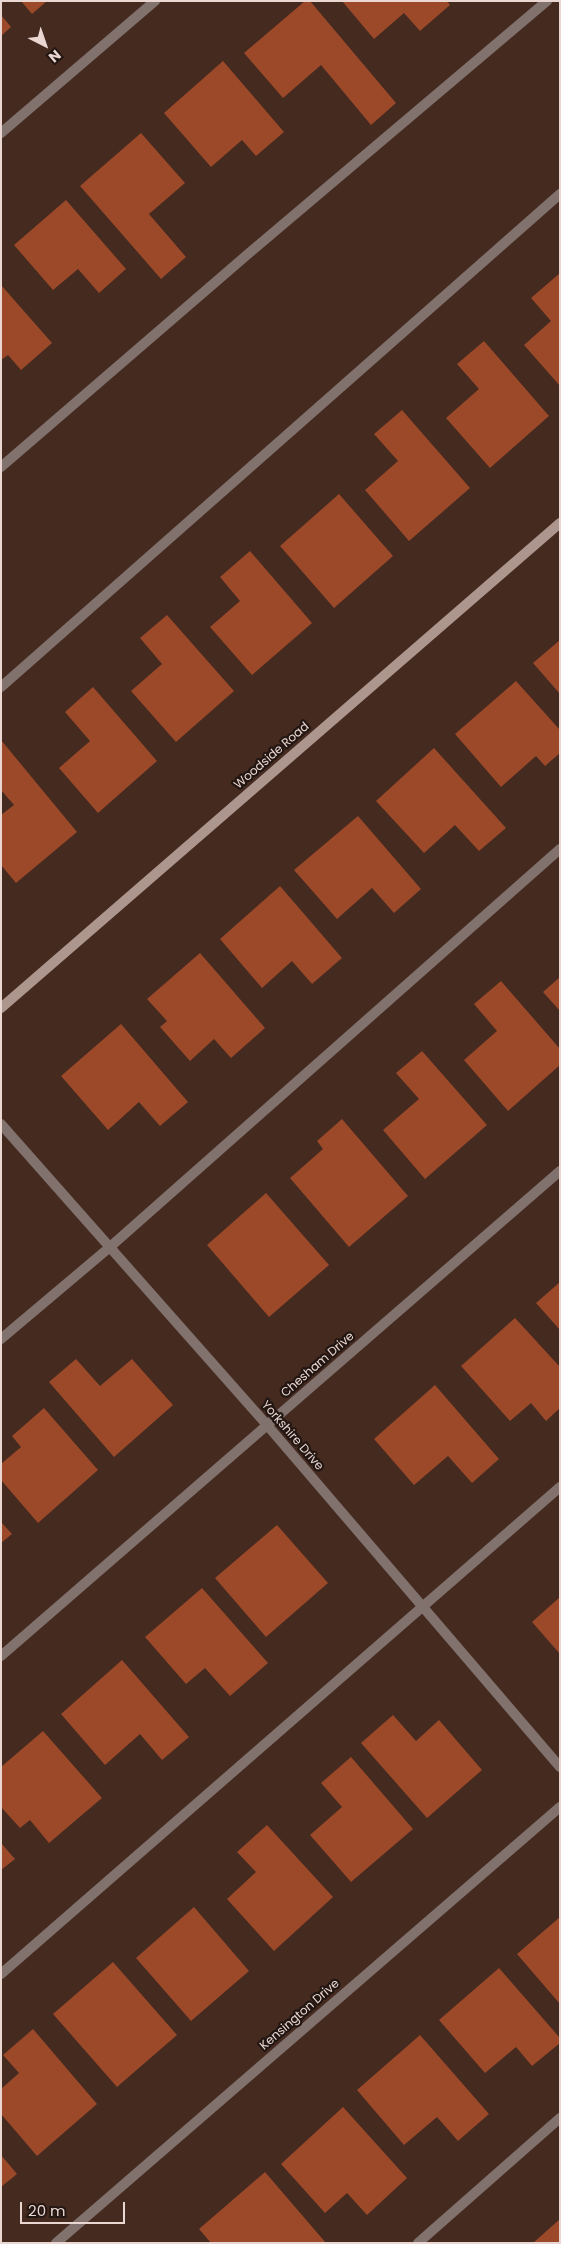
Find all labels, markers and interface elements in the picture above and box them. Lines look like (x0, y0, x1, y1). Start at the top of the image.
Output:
north arrow (20, 20, 70, 70)
text: N (44, 45, 65, 67)
street label: Woodside Road (232, 720, 312, 792)
street label: Chesham Drive (279, 1329, 357, 1401)
street label: Yorkshire Drive (258, 1398, 326, 1474)
street label: Kensington Drive (257, 1977, 343, 2053)
scale bar (22, 2192, 128, 2224)
text: 20 m (28, 2200, 66, 2221)

